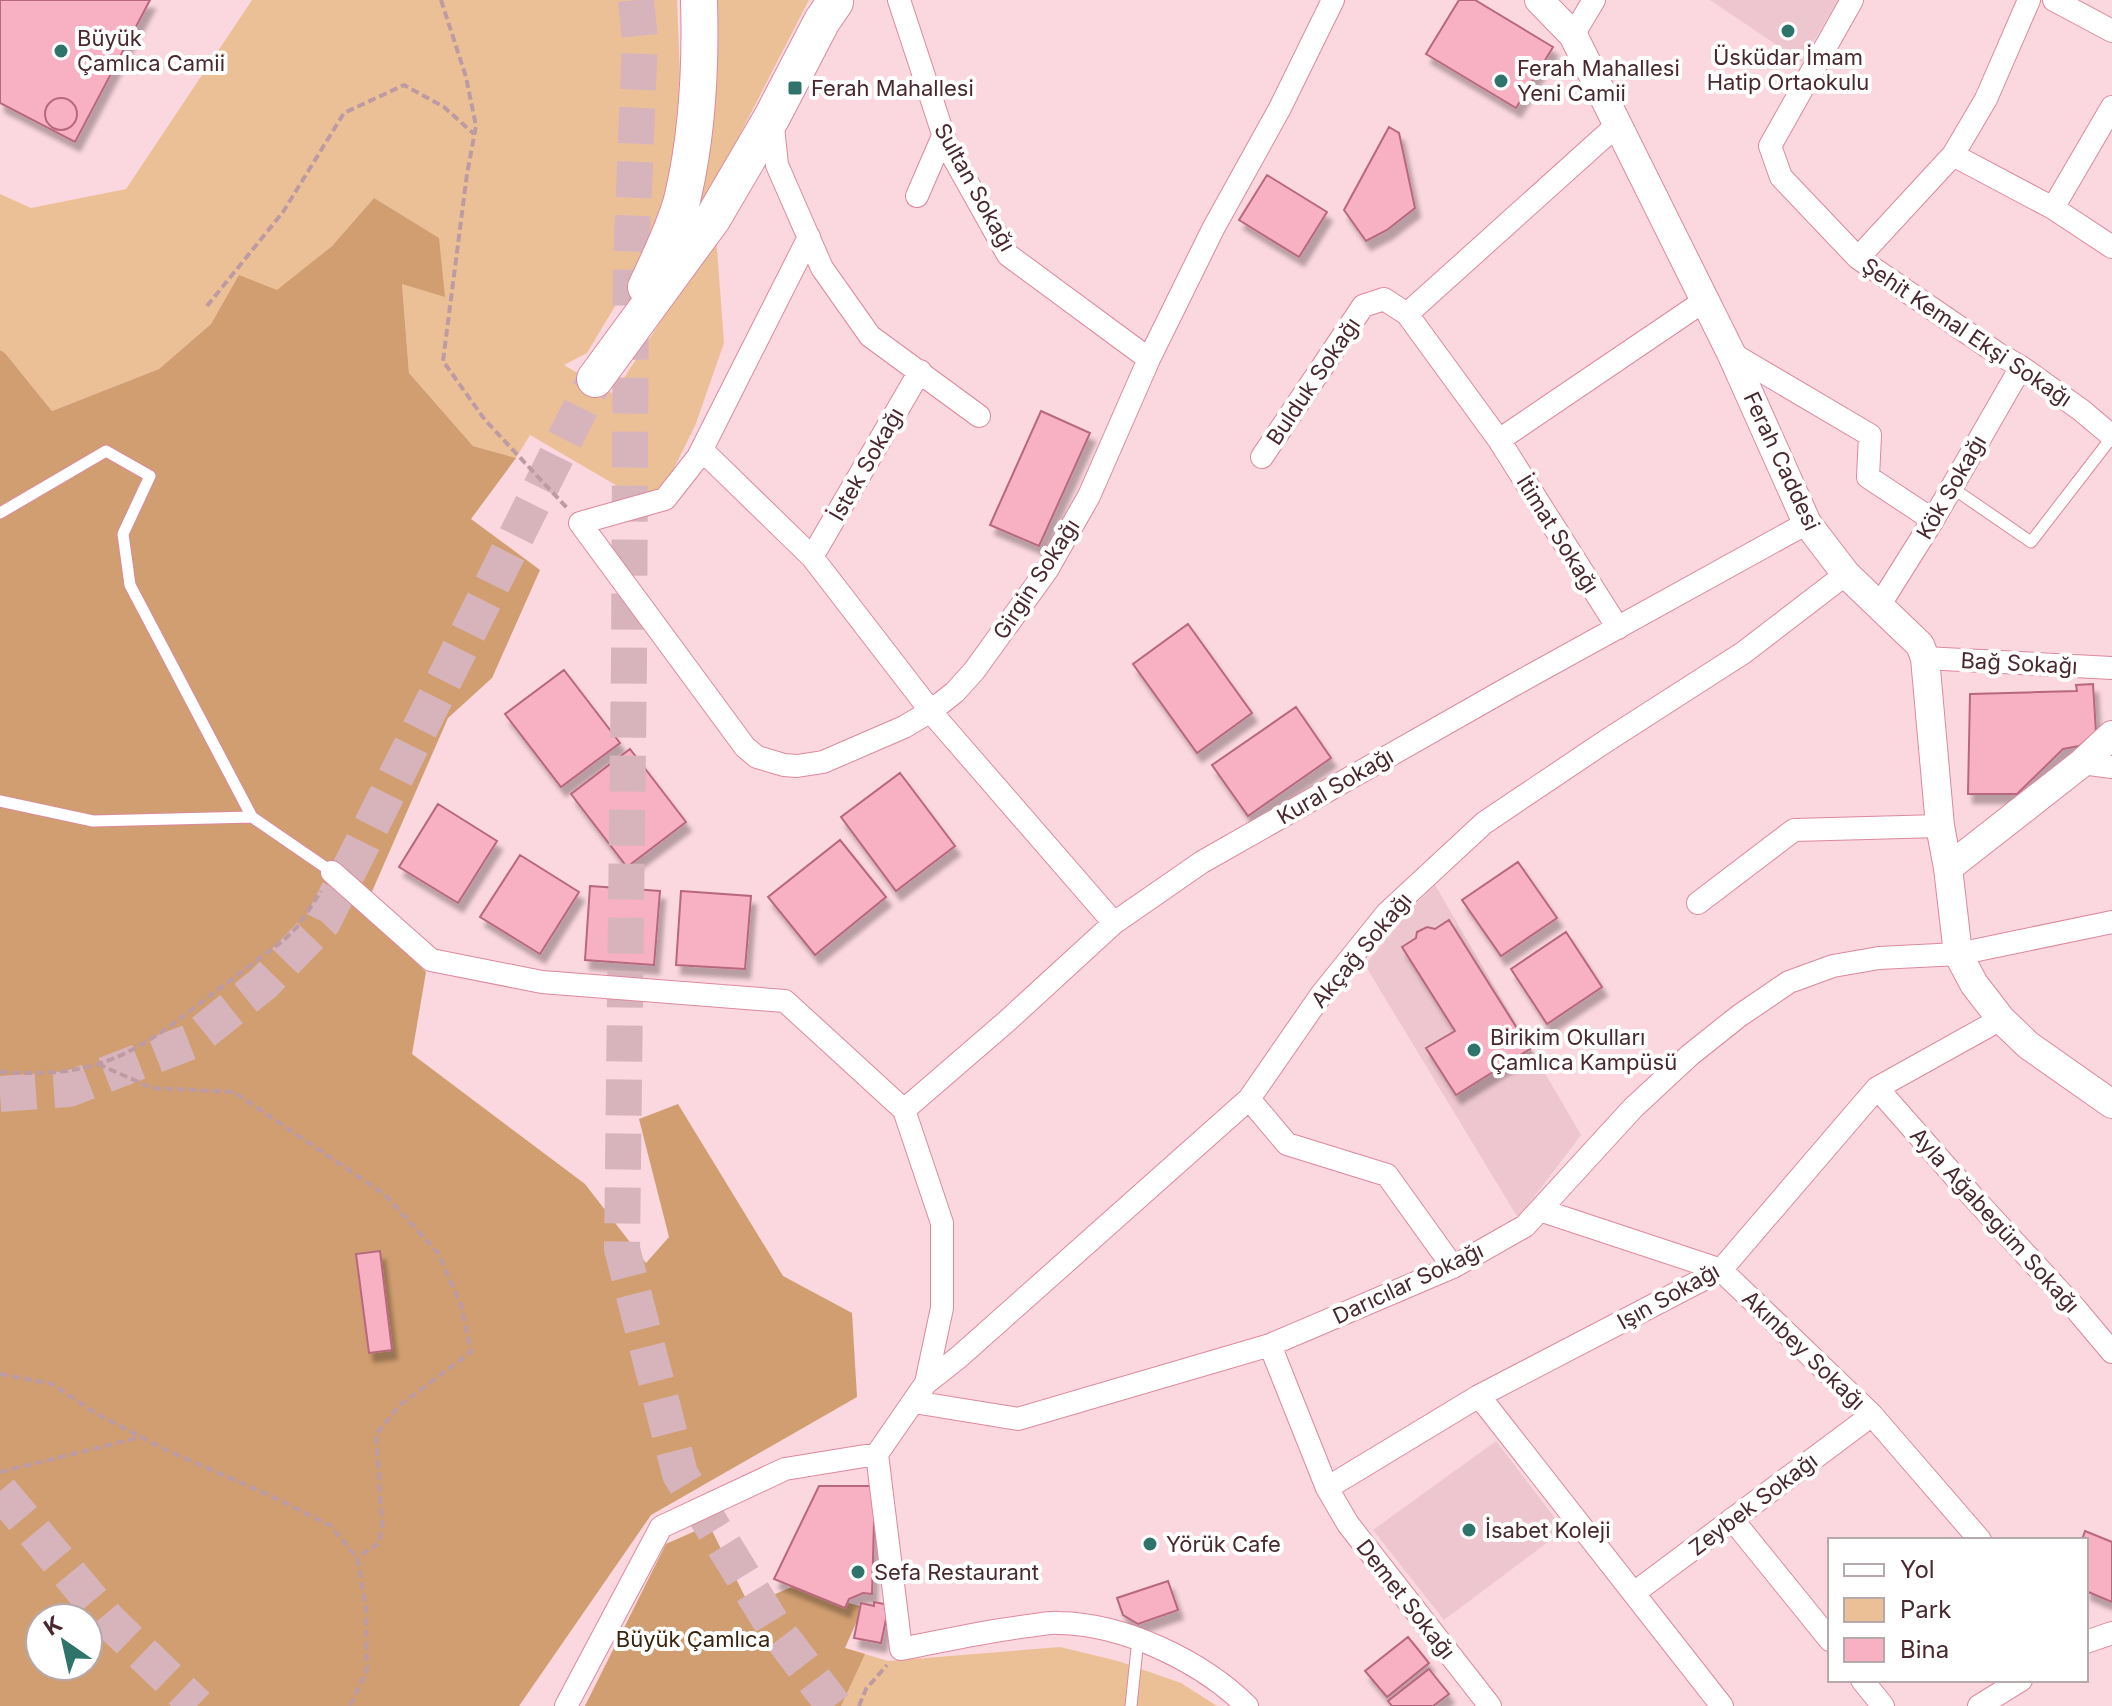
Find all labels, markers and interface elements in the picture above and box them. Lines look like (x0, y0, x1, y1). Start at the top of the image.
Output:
marker: Üsküdar İmam Hatip Ortaokulu (1779, 22, 1797, 40)
place label: Büyük Çamlıca Camii (77, 25, 225, 76)
marker: Büyük Çamlıca Camii (52, 42, 70, 60)
place label: Üsküdar İmam Hatip Ortaokulu (1707, 44, 1869, 95)
place label: Ferah Mahallesi Yeni Camii (1517, 55, 1680, 106)
marker: Ferah Mahallesi Yeni Camii (1492, 72, 1510, 90)
place label: Ferah Mahallesi (811, 75, 974, 101)
marker: Ferah Mahallesi (786, 79, 804, 97)
street label: Sultan Sokağı (929, 119, 1021, 255)
street label: Şehit Kemal Ekşi Sokağı (1857, 252, 2077, 412)
street label: Bulduk Sokağı (1261, 312, 1365, 450)
street label: Ferah Caddesi (1739, 388, 1825, 534)
street label: İstek Sokağı (823, 403, 909, 525)
street label: Kök Sokağı (1911, 430, 1991, 544)
street label: İtimat Sokağı (1511, 470, 1605, 598)
street label: Girgin Sokağı (987, 514, 1085, 644)
street label: Bağ Sokağı (1960, 647, 2078, 679)
street label: Kural Sokağı (1272, 742, 1398, 830)
street label: Akçağ Sokağı (1305, 887, 1417, 1013)
place label: Birikim Okulları Çamlıca Kampüsü (1490, 1024, 1677, 1075)
marker: Birikim Okulları Çamlıca Kampüsü (1465, 1041, 1483, 1059)
street label: Ayla Ağabegüm Sokağı (1905, 1122, 2085, 1318)
street label: Darıcılar Sokağı (1329, 1237, 1487, 1329)
street label: Işın Sokağı (1612, 1257, 1724, 1335)
street label: Akınbey Sokağı (1737, 1285, 1871, 1415)
street label: Zeybek Sokağı (1684, 1447, 1822, 1561)
place label: İsabet Koleji (1485, 1517, 1610, 1543)
marker: İsabet Koleji (1460, 1521, 1478, 1539)
place label: Yörük Cafe (1166, 1531, 1281, 1557)
street label: Demet Sokağı (1351, 1534, 1461, 1664)
marker: Yörük Cafe (1141, 1535, 1159, 1553)
legend (1828, 1538, 2088, 1682)
text: Yol (1900, 1555, 1935, 1584)
place label: Sefa Restaurant (874, 1559, 1039, 1585)
marker: Sefa Restaurant (849, 1563, 867, 1581)
text: Park (1900, 1595, 1951, 1624)
north arrow (24, 1602, 104, 1682)
text: K (39, 1610, 67, 1641)
park label: Büyük Çamlıca (616, 1626, 770, 1652)
text: Bina (1900, 1635, 1949, 1664)

